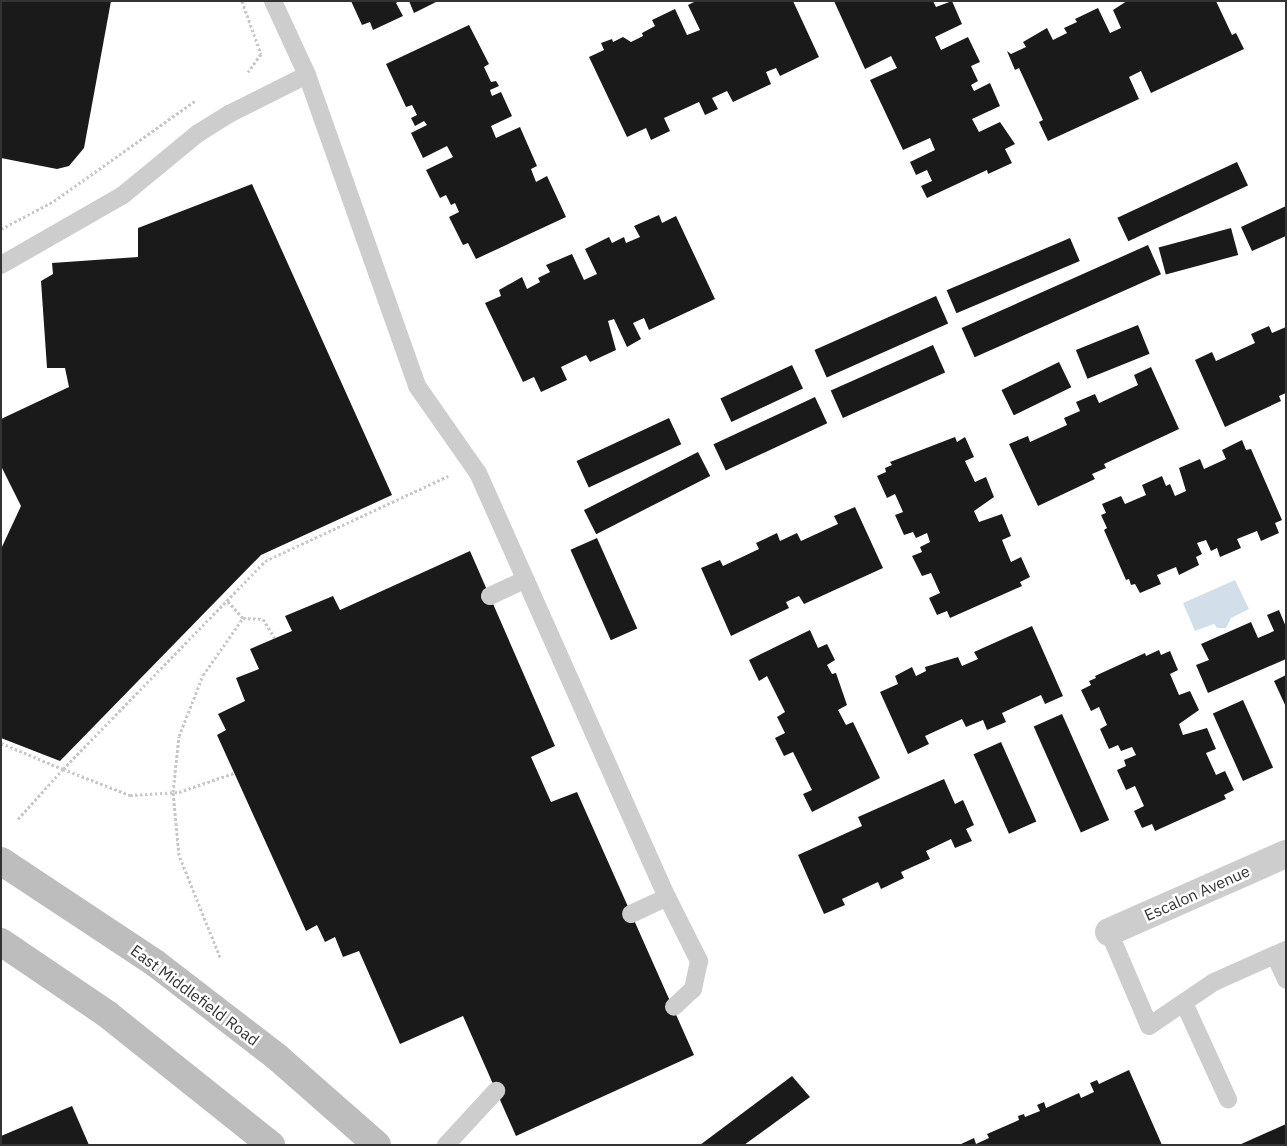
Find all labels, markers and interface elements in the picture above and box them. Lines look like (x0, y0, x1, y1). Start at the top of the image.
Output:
street label: Escalon Avenue (1141, 861, 1253, 925)
street label: East Middlefield Road (127, 940, 263, 1050)

